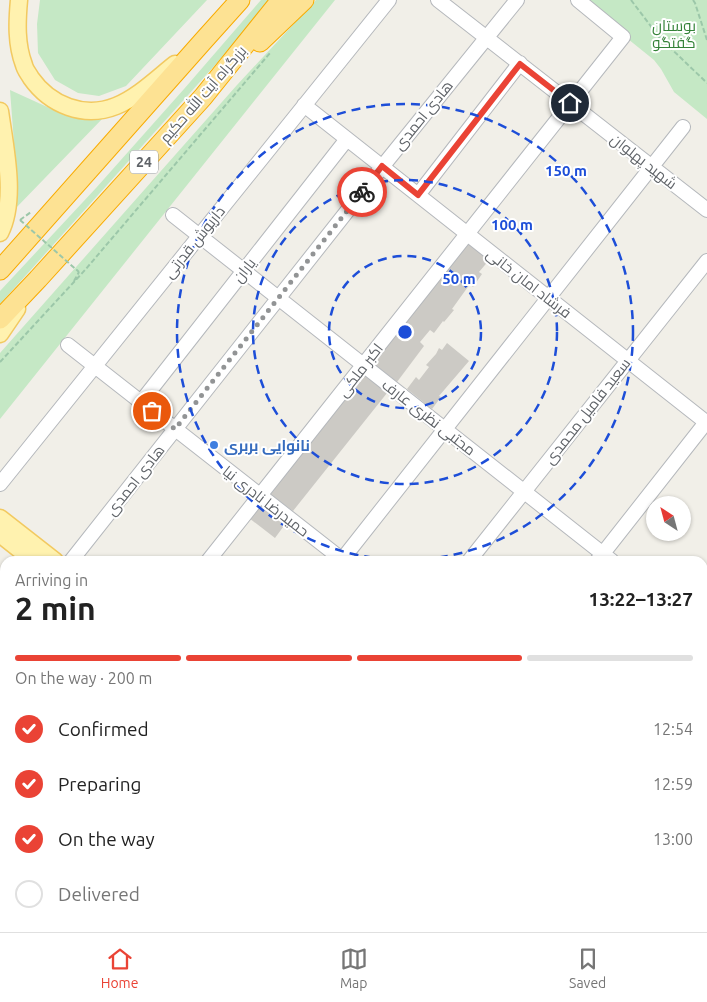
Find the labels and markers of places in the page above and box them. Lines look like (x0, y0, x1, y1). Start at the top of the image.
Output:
pin (549, 82, 591, 124)
centre of rings (396, 323, 414, 341)
pin (131, 390, 173, 432)
place label: نانوایی بربری (224, 437, 310, 455)
marker: نانوایی بربری (208, 439, 220, 451)

